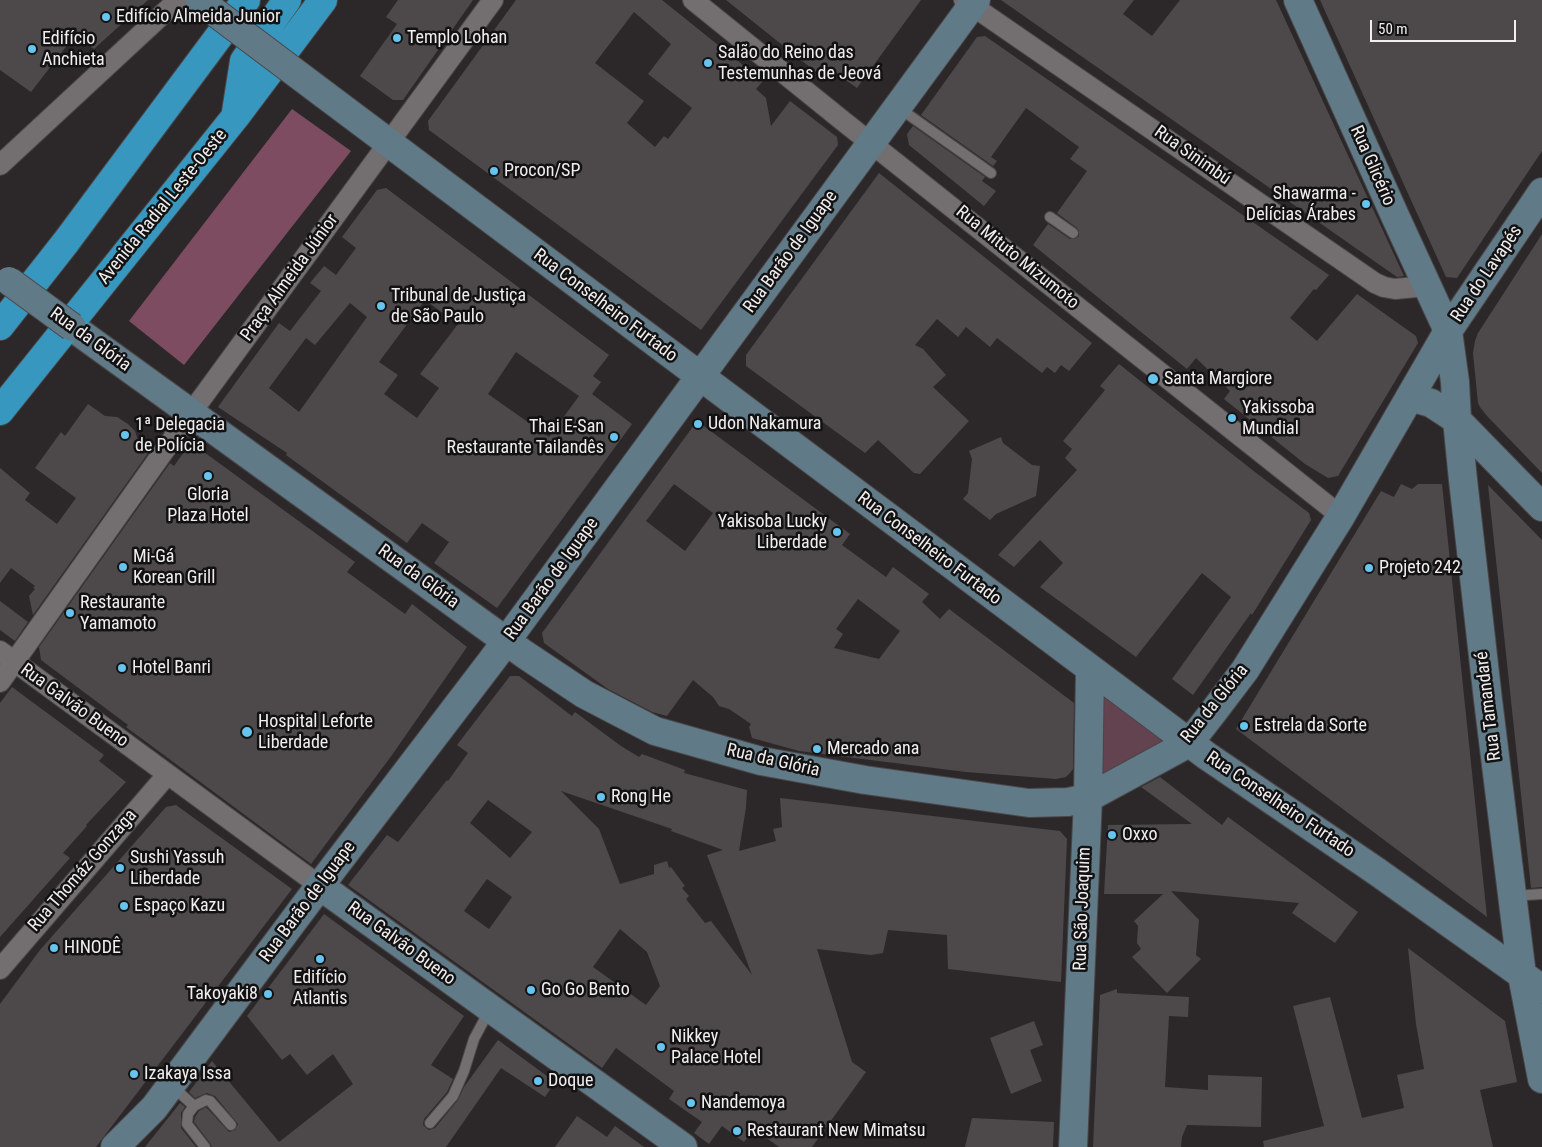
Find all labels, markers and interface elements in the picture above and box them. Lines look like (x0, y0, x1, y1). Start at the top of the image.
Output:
place label: Edifício Almeida Junior (116, 6, 280, 28)
scale bar (1372, 10, 1518, 42)
marker: Edifício Almeida Junior (100, 11, 112, 23)
text: 50 m (1378, 20, 1408, 38)
place label: Templo Lohan (407, 27, 507, 49)
place label: Edifício Anchieta (42, 28, 105, 70)
marker: Templo Lohan (391, 32, 403, 44)
place label: Salão do Reino das Testemunhas de Jeová (718, 42, 881, 84)
marker: Edifício Anchieta (26, 43, 38, 55)
marker: Salão do Reino das Testemunhas de Jeová (702, 57, 714, 69)
street label: Rua Sinimbú (1150, 122, 1234, 190)
street label: Rua Glicério (1345, 123, 1399, 209)
street label: Avenida Radial Leste-Oeste (94, 125, 232, 289)
place label: Procon/SP (504, 160, 580, 182)
marker: Procon/SP (488, 165, 500, 177)
place label: Shawarma - Delícias Árabes (1246, 183, 1356, 225)
street label: Rua Barão de Iguape (739, 187, 843, 317)
marker: Shawarma - Delícias Árabes (1360, 198, 1372, 210)
street label: Rua Mituto Mizumoto (951, 202, 1083, 314)
street label: Praça Almeida Júnior (237, 210, 343, 346)
street label: Rua do Lavapés (1447, 222, 1527, 326)
street label: Rua Conselheiro Furtado (529, 245, 681, 367)
place label: Tribunal de Justiça de São Paulo (391, 285, 526, 328)
marker: Tribunal de Justiça de São Paulo (375, 300, 387, 312)
street label: Rua da Glória (45, 303, 135, 377)
place label: Santa Margiore (1164, 368, 1272, 390)
marker: Santa Margiore (1146, 372, 1160, 386)
place label: Yakissoba Mundial (1242, 397, 1315, 439)
marker: Yakissoba Mundial (1226, 412, 1238, 424)
place label: Udon Nakamura (708, 413, 821, 435)
place label: 1ª Delegacia de Polícia (135, 414, 225, 456)
place label: Thai E-San Restaurante Tailandês (447, 416, 604, 458)
marker: Udon Nakamura (692, 418, 704, 430)
marker: 1ª Delegacia de Polícia (119, 429, 131, 441)
marker: Thai E-San Restaurante Tailandês (608, 431, 620, 443)
marker: Gloria Plaza Hotel (202, 470, 214, 482)
place label: Gloria Plaza Hotel (167, 484, 249, 526)
street label: Rua Conselheiro Furtado (853, 488, 1005, 610)
place label: Yakisoba Lucky Liberdade (718, 511, 827, 554)
street label: Rua Barão de Iguape (500, 514, 604, 644)
marker: Yakisoba Lucky Liberdade (831, 526, 843, 538)
street label: Rua da Glória (373, 540, 463, 614)
place label: Mi-Gá Korean Grill (133, 546, 215, 588)
place label: Projeto 242 (1379, 557, 1461, 579)
marker: Mi-Gá Korean Grill (117, 561, 129, 573)
marker: Projeto 242 (1363, 562, 1375, 574)
place label: Restaurante Yamamoto (80, 592, 165, 634)
marker: Restaurante Yamamoto (64, 607, 76, 619)
street label: Rua Tamandaré (1472, 650, 1506, 762)
place label: Hotel Banri (132, 657, 211, 679)
street label: Rua Galvão Bueno (16, 660, 132, 752)
street label: Rua da Glória (1177, 660, 1253, 748)
marker: Hotel Banri (116, 662, 128, 674)
place label: Hospital Leforte Liberdade (258, 711, 373, 754)
place label: Estrela da Sorte (1254, 715, 1367, 737)
marker: Estrela da Sorte (1238, 720, 1250, 732)
marker: Hospital Leforte Liberdade (240, 725, 254, 739)
place label: Mercado ana (827, 738, 919, 760)
street label: Rua da Glória (724, 740, 822, 782)
marker: Mercado ana (811, 743, 823, 755)
street label: Rua Conselheiro Furtado (1202, 747, 1358, 863)
place label: Rong He (611, 786, 671, 808)
marker: Rong He (595, 791, 607, 803)
street label: Rua Thomáz Gonzaga (24, 806, 142, 936)
place label: Oxxo (1122, 824, 1157, 846)
marker: Oxxo (1106, 829, 1118, 841)
street label: Rua Barão de Iguape (255, 837, 361, 967)
place label: Sushi Yassuh Liberdade (130, 847, 224, 890)
street label: Rua São Joaquim (1070, 847, 1096, 971)
marker: Sushi Yassuh Liberdade (114, 862, 126, 874)
place label: Espaço Kazu (134, 895, 225, 917)
street label: Rua Galvão Bueno (343, 898, 459, 990)
marker: Espaço Kazu (118, 900, 130, 912)
place label: HINODÊ (64, 937, 121, 959)
marker: HINODÊ (48, 942, 60, 954)
marker: Edifício Atlantis (314, 953, 326, 965)
place label: Edifício Atlantis (293, 967, 347, 1010)
place label: Go Go Bento (541, 979, 630, 1001)
place label: Takoyaki8 (187, 983, 258, 1005)
marker: Go Go Bento (525, 984, 537, 996)
marker: Takoyaki8 (262, 988, 274, 1000)
place label: Nikkey Palace Hotel (671, 1026, 761, 1068)
marker: Nikkey Palace Hotel (655, 1041, 667, 1053)
place label: Izakaya Issa (144, 1063, 231, 1085)
marker: Izakaya Issa (128, 1068, 140, 1080)
place label: Doque (548, 1070, 593, 1092)
marker: Doque (532, 1075, 544, 1087)
place label: Nandemoya (701, 1092, 785, 1114)
marker: Nandemoya (685, 1097, 697, 1109)
place label: Restaurant New Mimatsu (747, 1120, 925, 1142)
marker: Restaurant New Mimatsu (731, 1125, 743, 1137)

